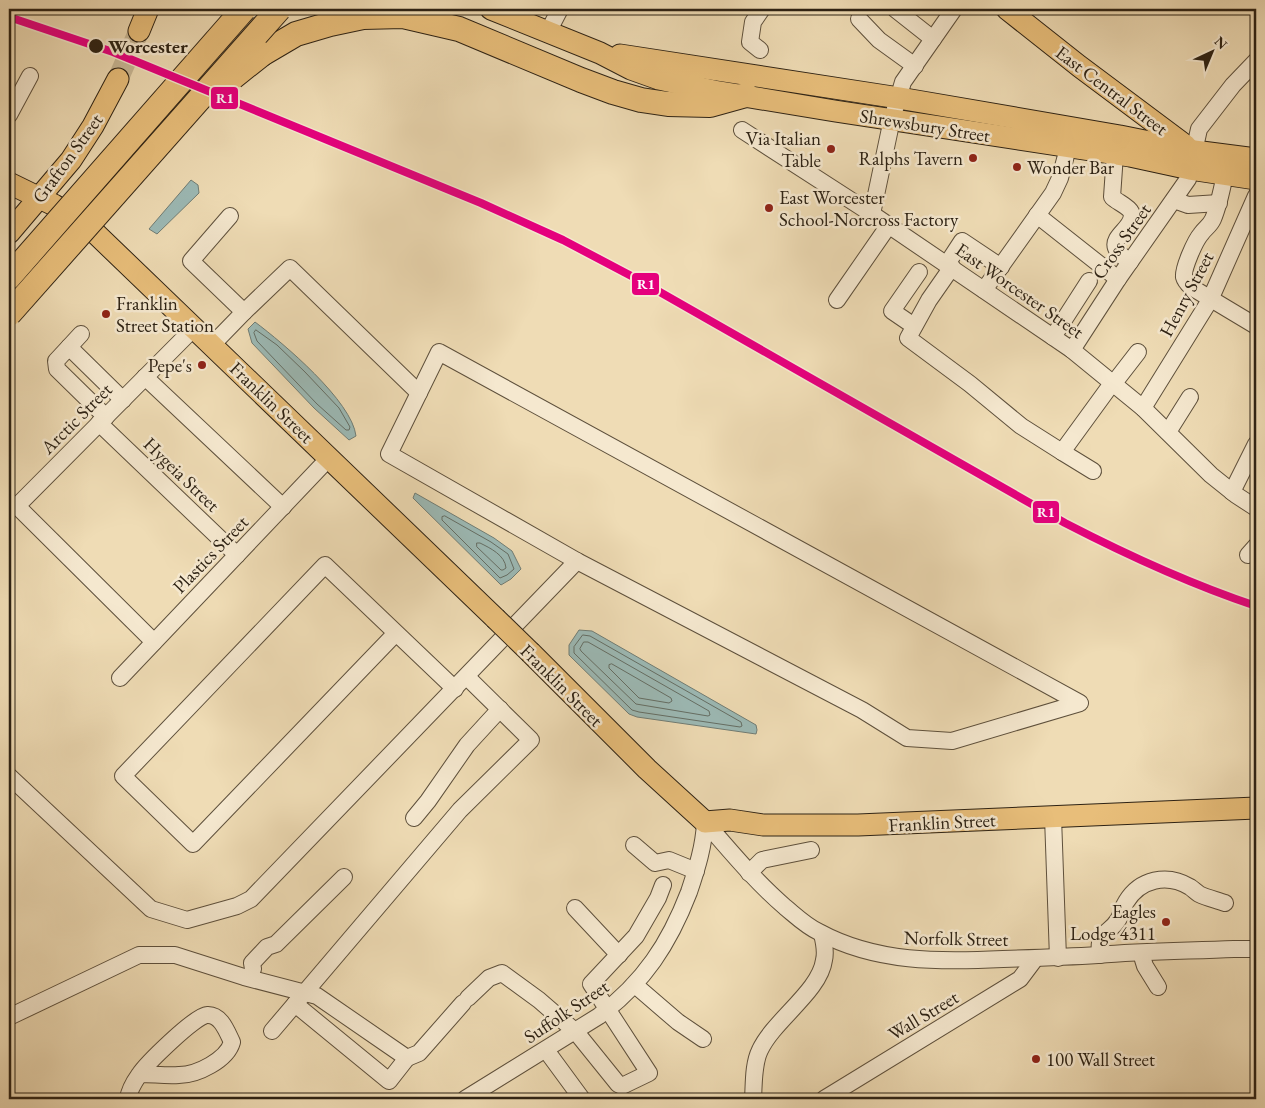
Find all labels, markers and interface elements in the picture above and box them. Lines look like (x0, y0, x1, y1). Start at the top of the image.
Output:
north arrow (1188, 28, 1238, 78)
text: N (1211, 32, 1232, 54)
place label: Worcester (108, 34, 188, 59)
marker: Worcester (87, 37, 105, 55)
street label: East Central Street (1050, 40, 1173, 141)
line badge: R1 (210, 86, 239, 110)
text: R1 (216, 89, 234, 107)
street label: Shrewsbury Street (858, 103, 992, 148)
street label: Grafton Street (26, 109, 108, 208)
place label: Via Italian Table (746, 126, 821, 173)
marker: Via Italian Table (825, 143, 837, 155)
place label: Ralphs Tavern (858, 146, 963, 171)
marker: Ralphs Tavern (967, 152, 979, 164)
place label: Wonder Bar (1027, 155, 1115, 180)
marker: Wonder Bar (1011, 161, 1023, 173)
place label: East Worcester School-Norcross Factory (779, 185, 959, 232)
street label: Cross Street (1086, 198, 1157, 284)
marker: East Worcester School-Norcross Factory (763, 202, 775, 214)
street label: East Worcester Street (951, 237, 1089, 344)
street label: Henry Street (1154, 247, 1219, 341)
line badge: R1 (631, 272, 660, 296)
text: R1 (637, 275, 655, 293)
place label: Franklin Street Station (116, 291, 214, 338)
marker: Franklin Street Station (100, 308, 112, 320)
place label: Pepe's (148, 353, 192, 378)
street label: Franklin Street (224, 356, 319, 449)
marker: Pepe's (196, 359, 208, 371)
street label: Arctic Street (35, 377, 117, 460)
street label: Hygeia Street (138, 432, 225, 517)
line badge: R1 (1032, 500, 1060, 524)
text: R1 (1037, 503, 1055, 521)
street label: Plastics Street (167, 510, 254, 599)
street label: Franklin Street (515, 639, 608, 732)
street label: Franklin Street (888, 807, 996, 838)
place label: Eagles Lodge 4311 (1070, 899, 1156, 946)
marker: Eagles Lodge 4311 (1160, 916, 1172, 928)
street label: Norfolk Street (904, 925, 1008, 952)
street label: Suffolk Street (519, 974, 614, 1049)
street label: Wall Street (883, 985, 963, 1046)
place label: 100 Wall Street (1046, 1047, 1155, 1072)
marker: 100 Wall Street (1030, 1053, 1042, 1065)

